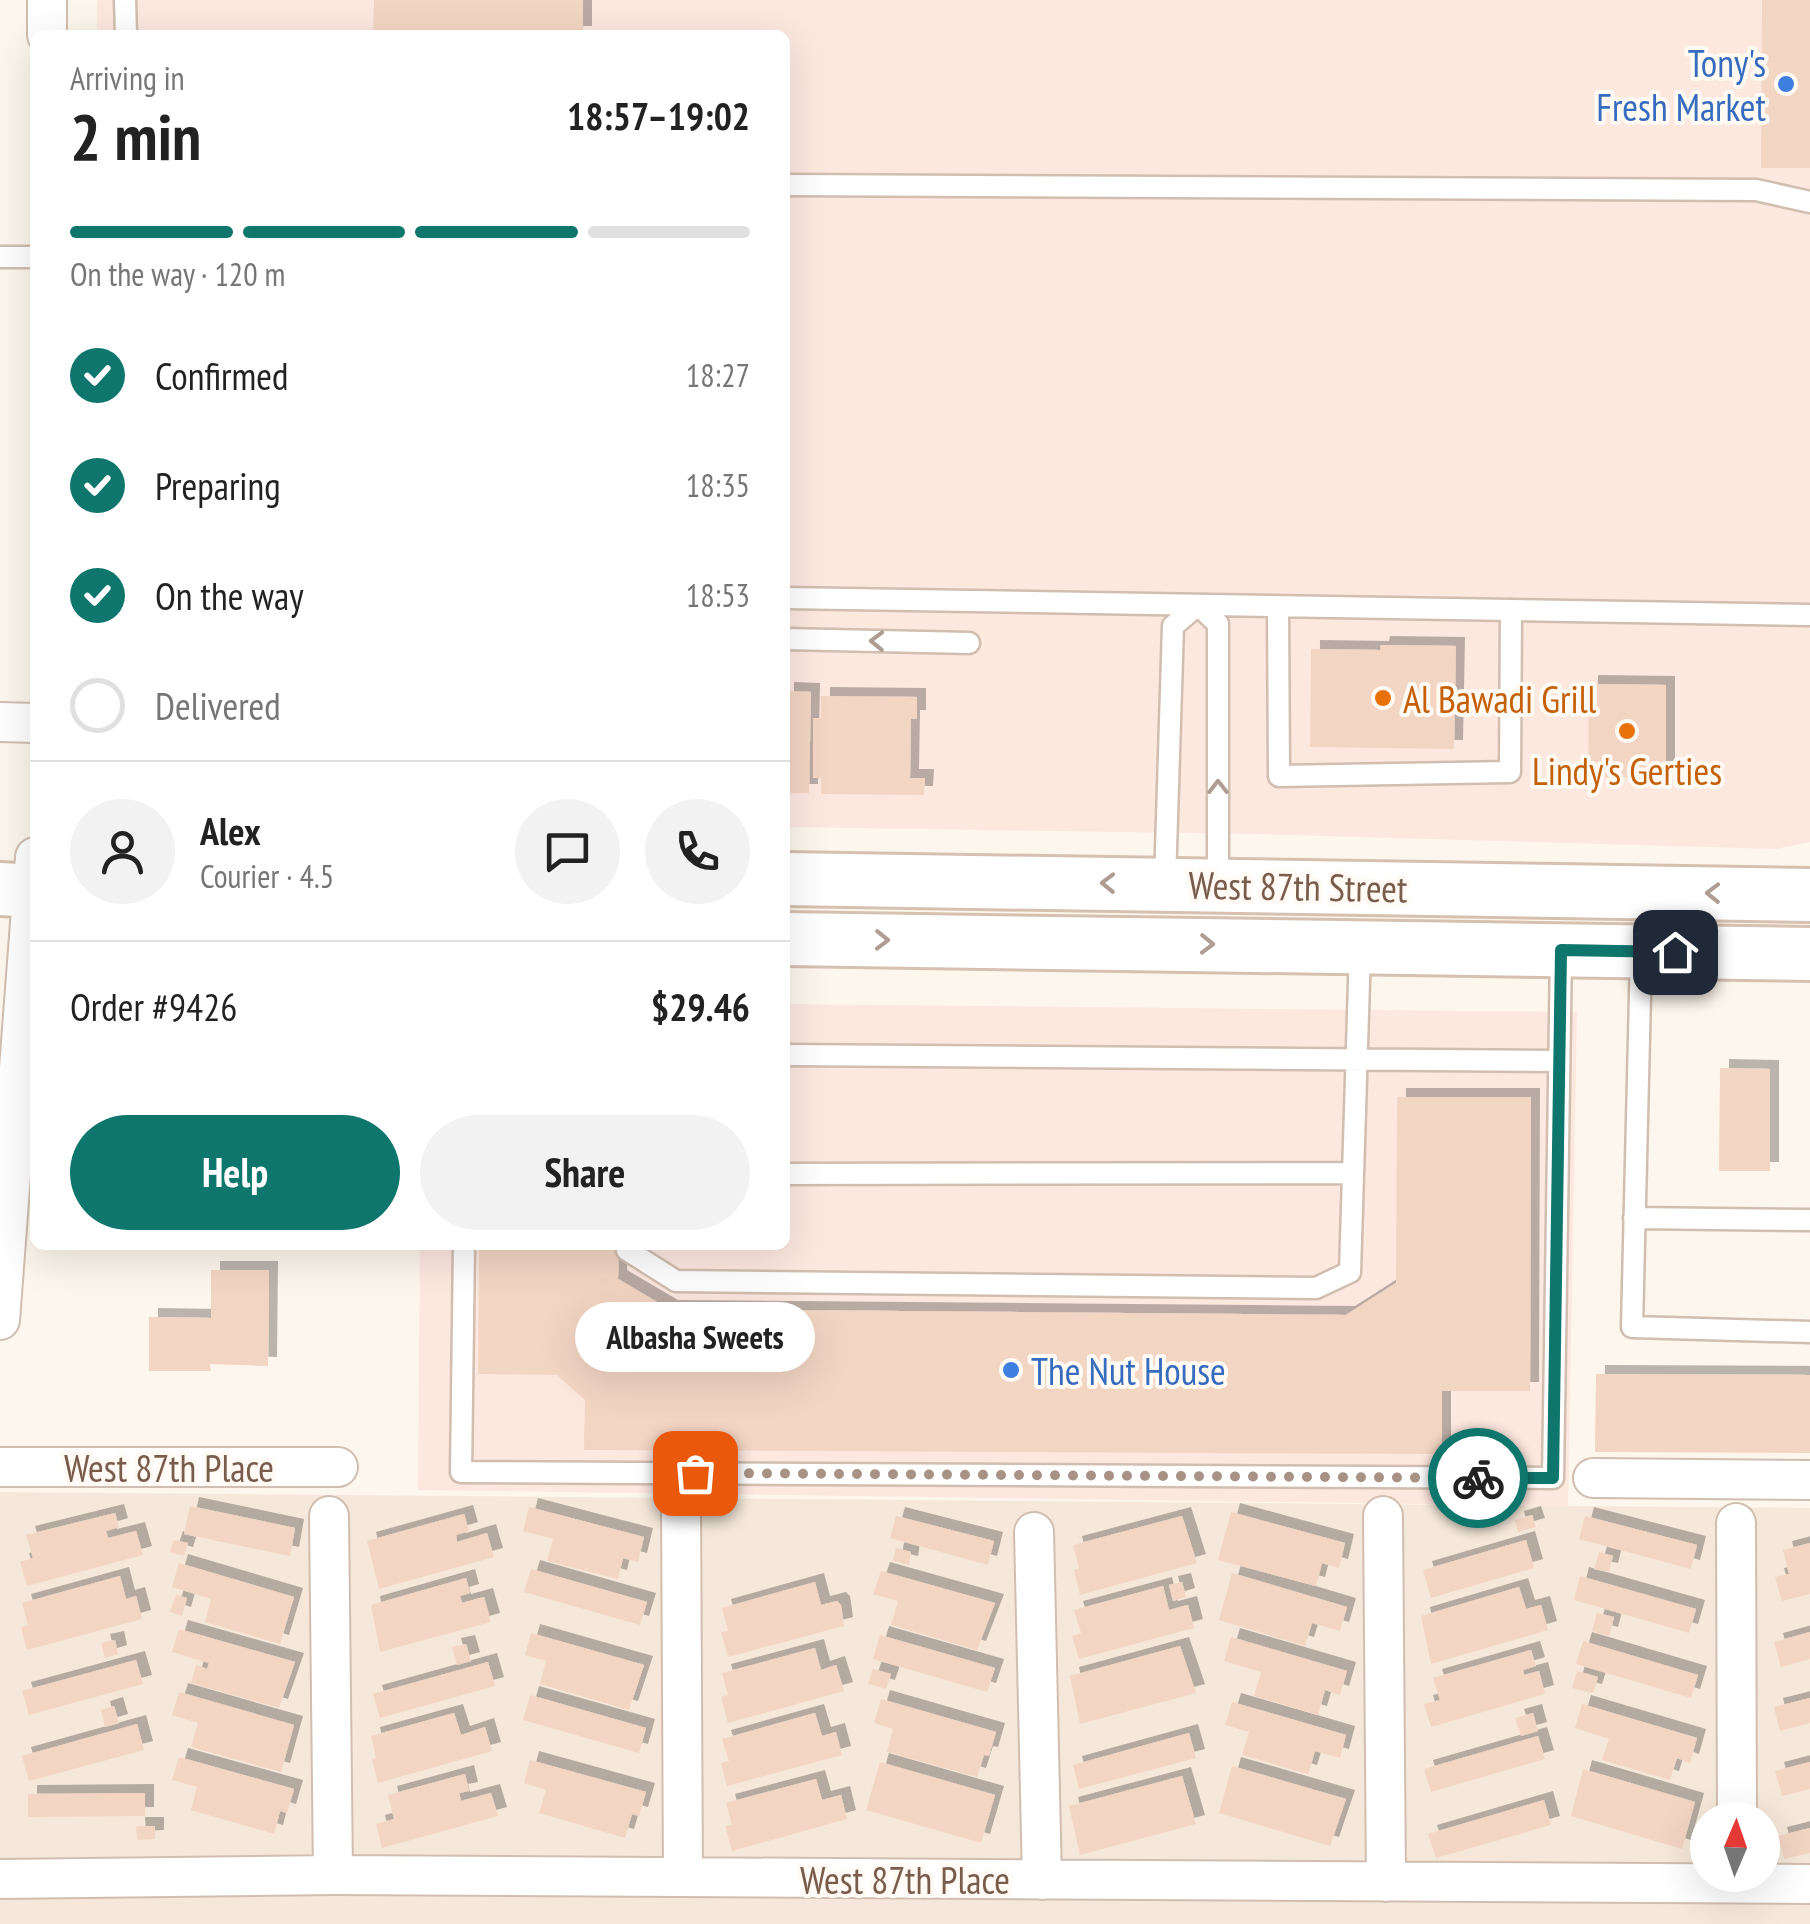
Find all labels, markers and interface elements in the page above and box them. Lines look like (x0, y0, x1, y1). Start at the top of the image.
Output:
place label: Tony's Fresh Market (1596, 38, 1767, 131)
text: Arriving in (70, 57, 185, 99)
marker: Tony's Fresh Market (1775, 73, 1797, 95)
text: 18:57–19:02 (567, 91, 750, 140)
text: 2 min (70, 94, 201, 178)
text: On the way · 120 m (70, 253, 285, 295)
icon: check (70, 348, 125, 403)
text: Confirmed (155, 351, 288, 400)
text: 18:27 (686, 354, 750, 396)
icon: check (70, 458, 125, 513)
text: Preparing (155, 461, 281, 510)
text: 18:35 (686, 464, 750, 506)
icon: check (70, 568, 125, 623)
text: On the way (155, 571, 303, 620)
text: 18:53 (686, 574, 750, 616)
one-way arrow (869, 631, 885, 652)
place label: Al Bawadi Grill (1403, 674, 1597, 723)
text: Delivered (155, 681, 281, 730)
marker: Al Bawadi Grill (1372, 687, 1394, 709)
marker: Lindy's Gerties (1616, 720, 1638, 742)
place label: Lindy's Gerties (1532, 746, 1722, 795)
one-way arrow (1207, 779, 1229, 794)
button: person (70, 799, 175, 904)
button: chat (515, 799, 620, 904)
button: phone (645, 799, 750, 904)
text: Alex (200, 806, 261, 855)
text: Courier · 4.5 (200, 855, 334, 897)
street label: West 87th Street (1188, 860, 1408, 912)
one-way arrow (1099, 872, 1114, 894)
one-way arrow (1704, 882, 1720, 904)
pin (1633, 910, 1718, 995)
icon: home (1648, 925, 1703, 980)
one-way arrow (876, 929, 891, 951)
one-way arrow (1200, 933, 1216, 954)
text: Order #9426 (70, 982, 237, 1031)
text: $29.46 (651, 982, 750, 1031)
button: Help (70, 1115, 400, 1230)
button: Share (420, 1115, 750, 1230)
callout: Albasha Sweets (575, 1303, 815, 1373)
text: Albasha Sweets (606, 1316, 784, 1358)
place label: The Nut House (1031, 1346, 1226, 1395)
marker: The Nut House (1000, 1359, 1022, 1381)
courier (1428, 1428, 1528, 1528)
pin (653, 1431, 738, 1516)
street label: West 87th Place (64, 1443, 274, 1492)
icon: bag (668, 1446, 723, 1501)
icon: bike (1451, 1451, 1506, 1506)
north arrow (1690, 1802, 1780, 1892)
map controls (1690, 1802, 1780, 1892)
street label: West 87th Place (800, 1855, 1010, 1904)

